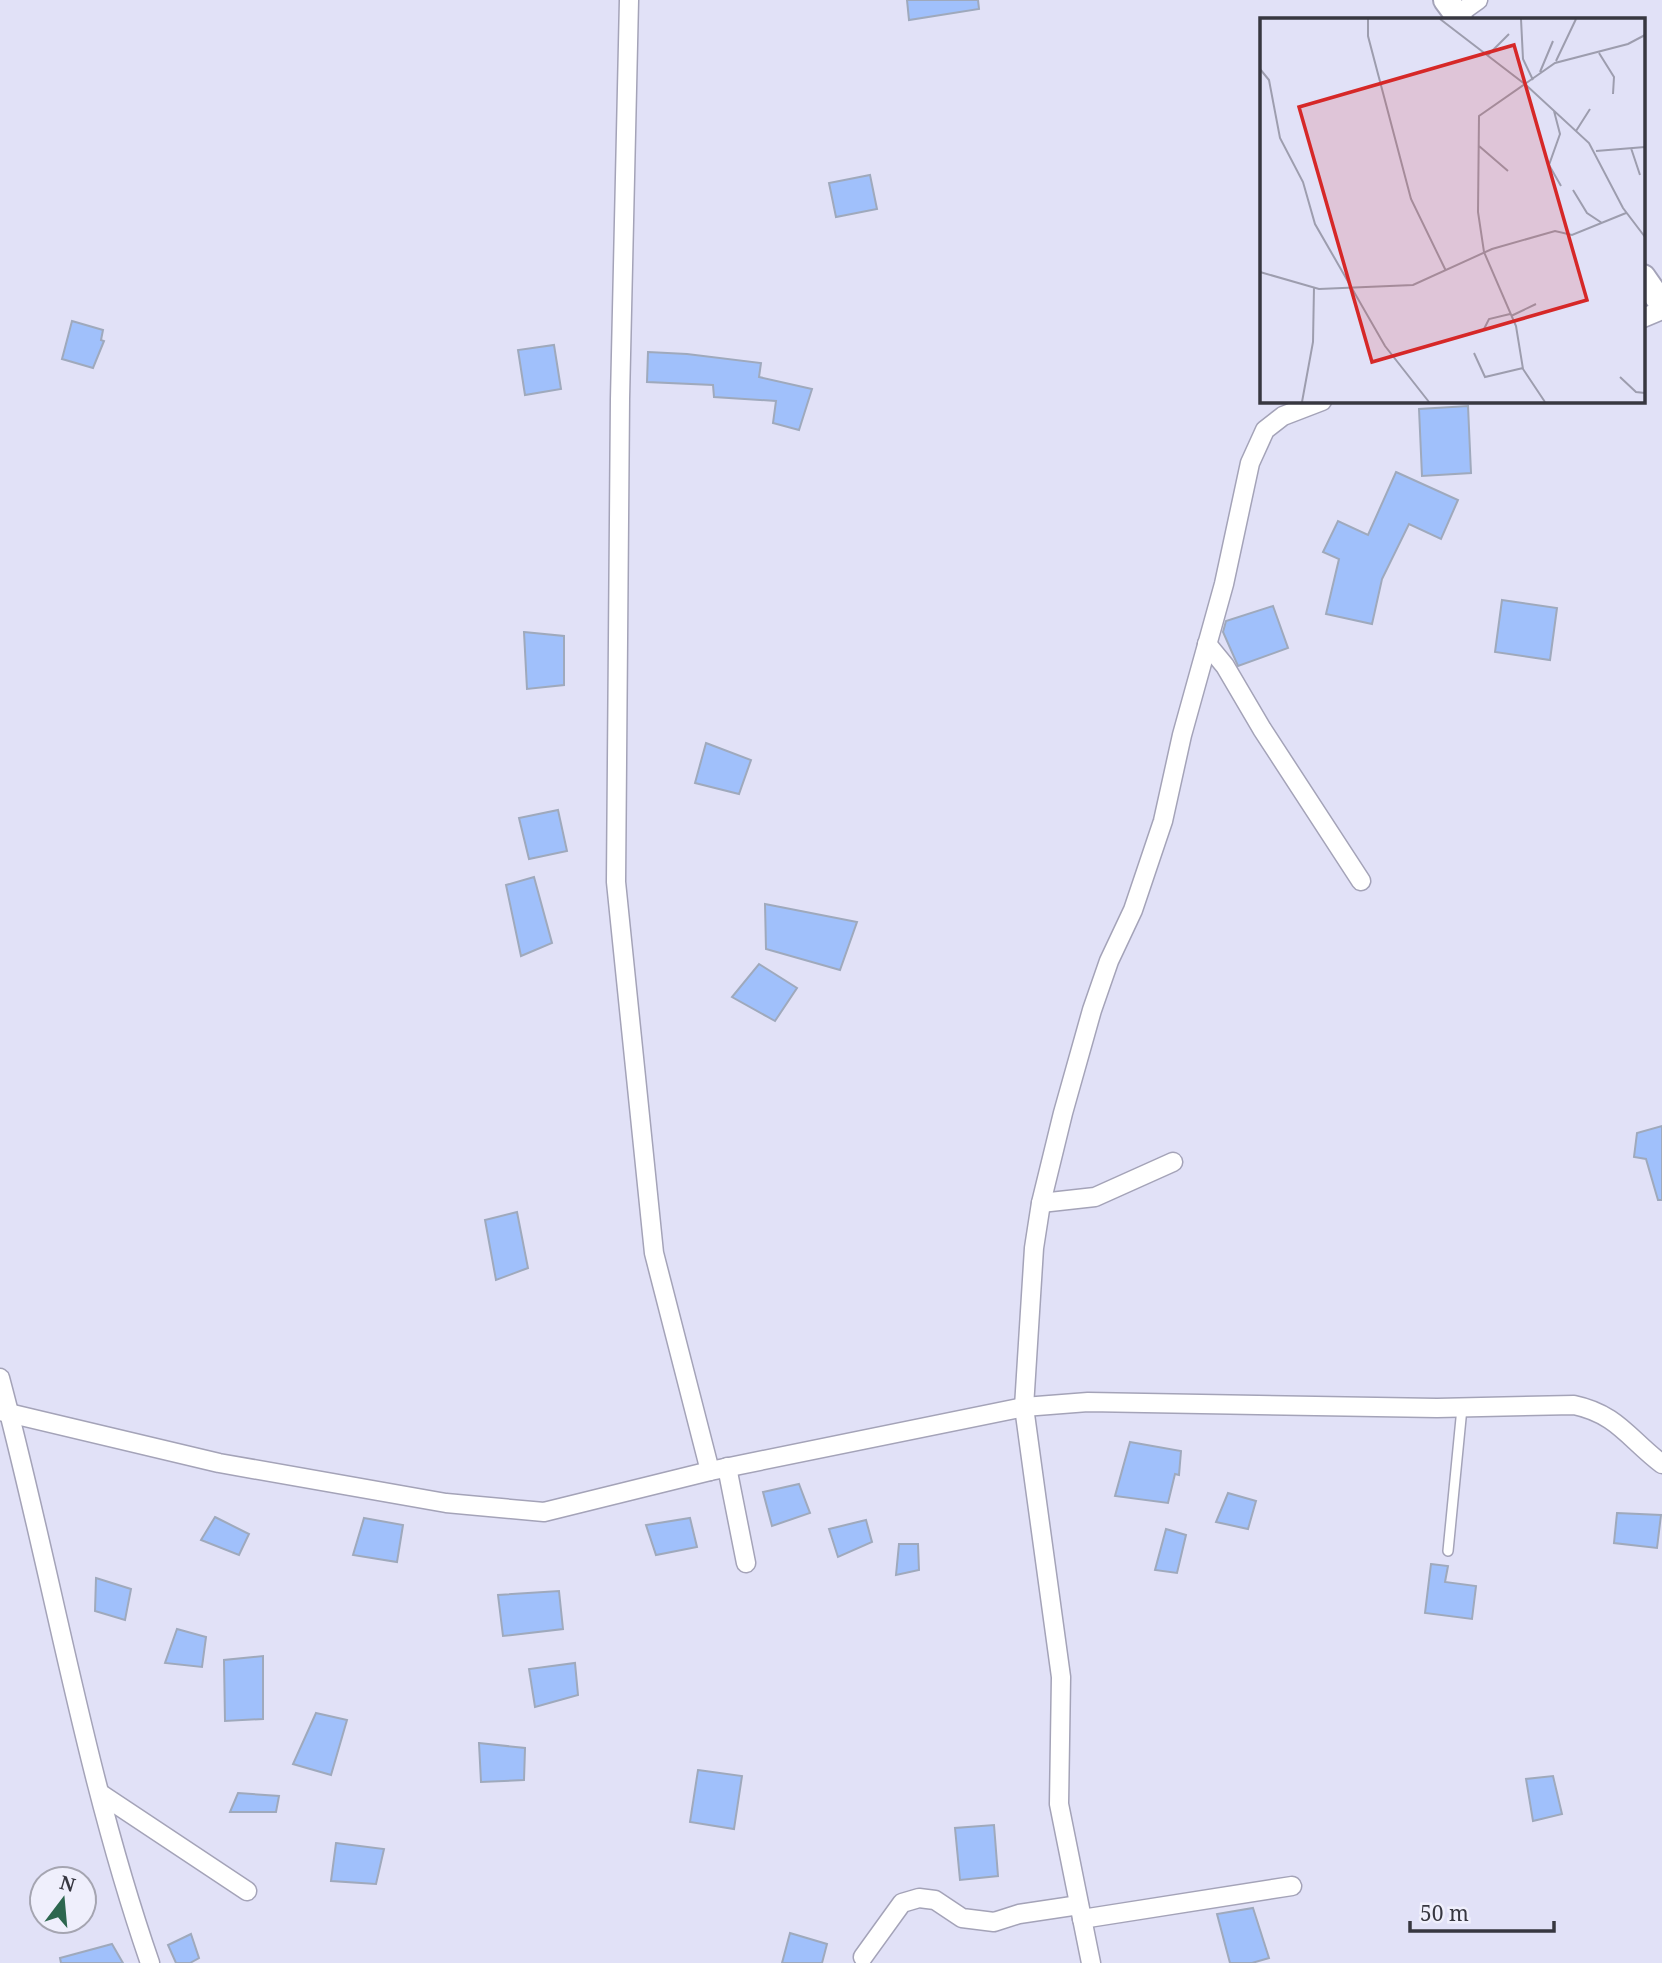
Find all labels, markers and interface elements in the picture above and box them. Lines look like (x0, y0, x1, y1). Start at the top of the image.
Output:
inset map (1260, 18, 1644, 402)
north arrow (28, 1865, 98, 1935)
text: N (57, 1869, 78, 1898)
scale bar (1410, 1890, 1554, 1934)
text: 50 m (1420, 1899, 1469, 1927)

